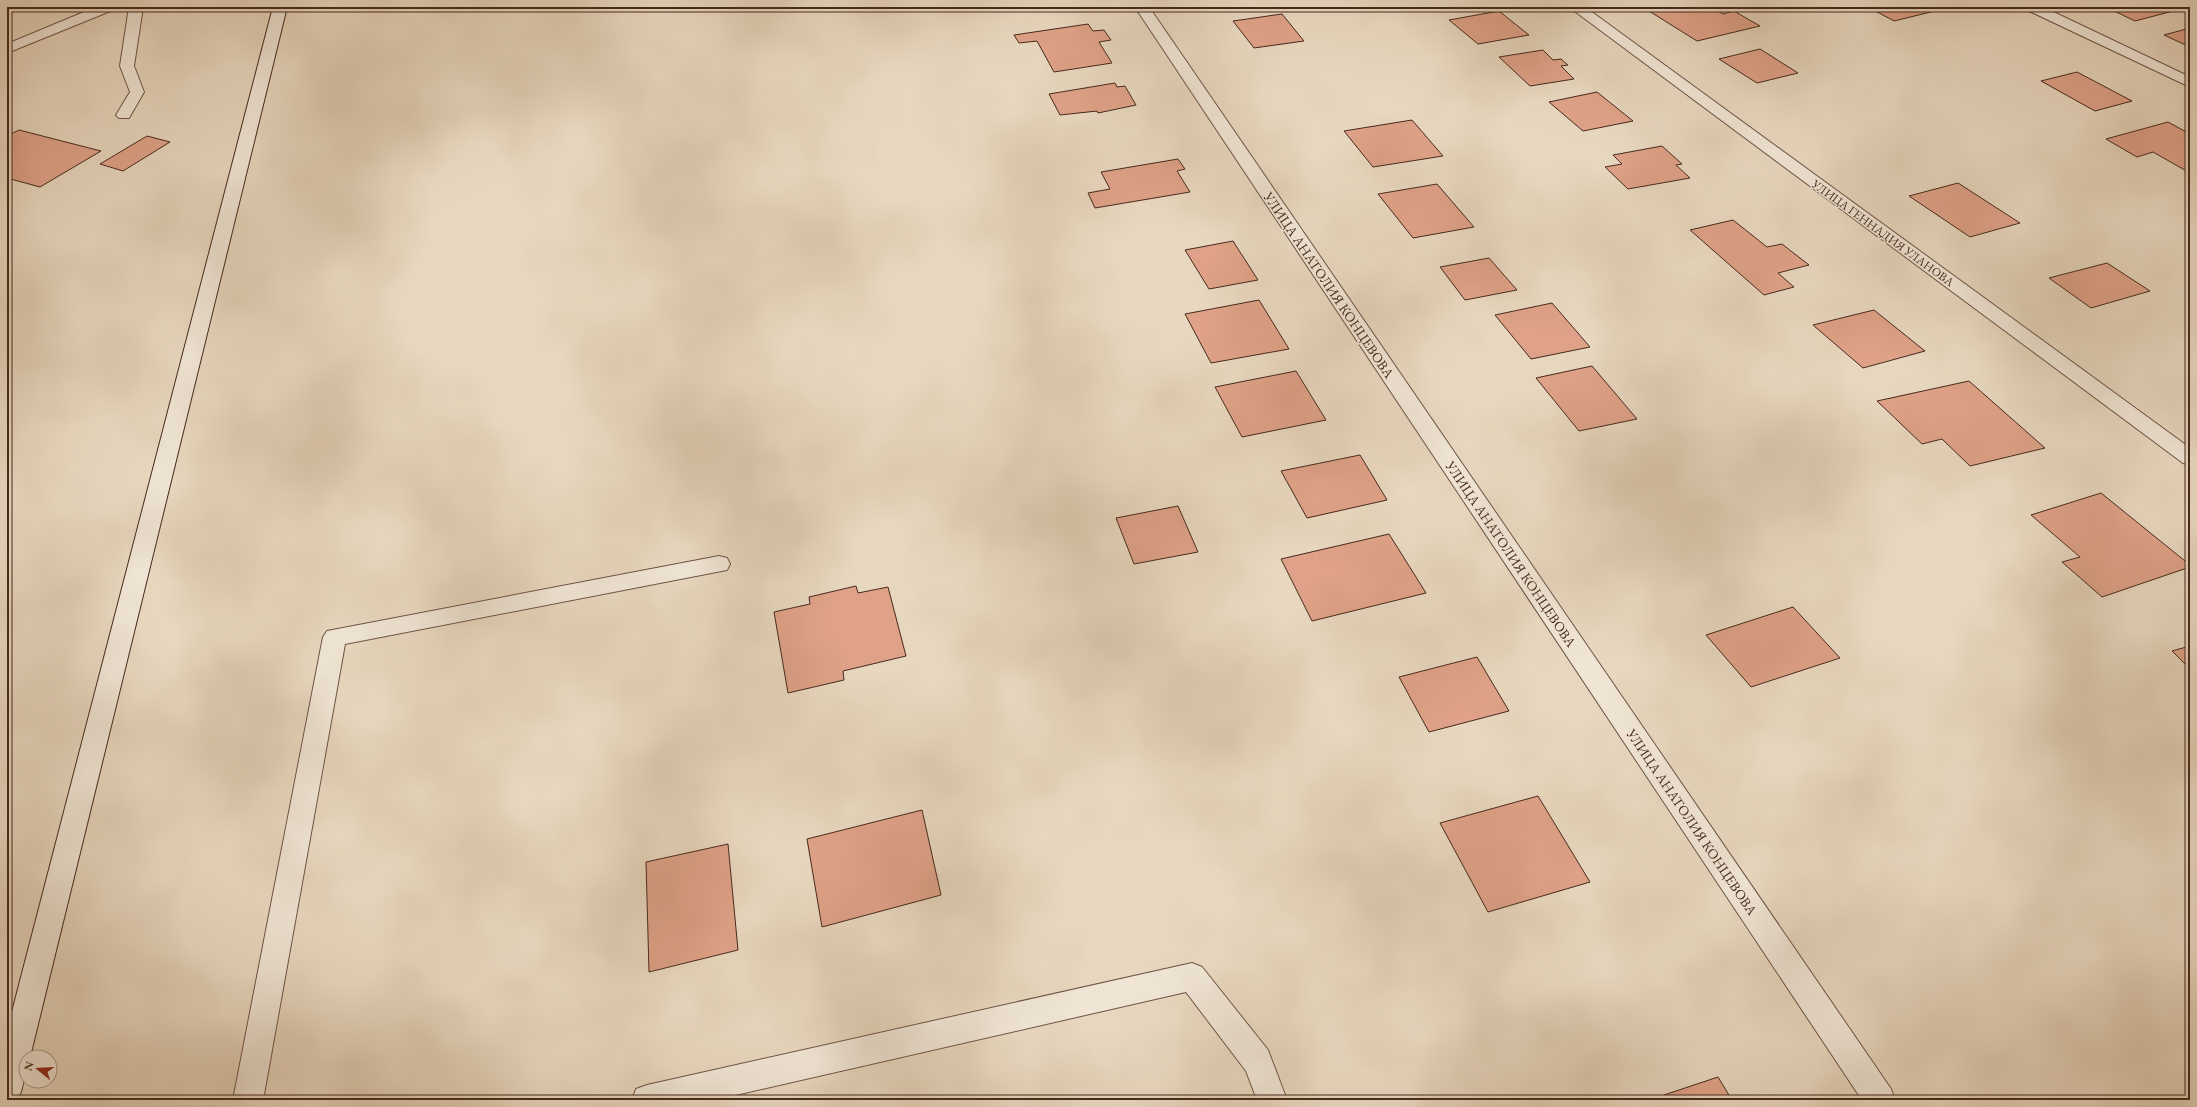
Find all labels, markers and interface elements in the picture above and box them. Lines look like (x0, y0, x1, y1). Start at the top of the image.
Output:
street label: УЛИЦА ГЕННАДИЯ УЛАНОВА (1808, 175, 1958, 290)
street label: УЛИЦА АНАТОЛИЯ КОНЦЕВОВА (1259, 188, 1398, 382)
street label: УЛИЦА АНАТОЛИЯ КОНЦЕВОВА (1441, 457, 1580, 651)
street label: УЛИЦА АНАТОЛИЯ КОНЦЕВОВА (1622, 725, 1761, 919)
north arrow (18, 1049, 58, 1089)
text: N (20, 1059, 37, 1072)

